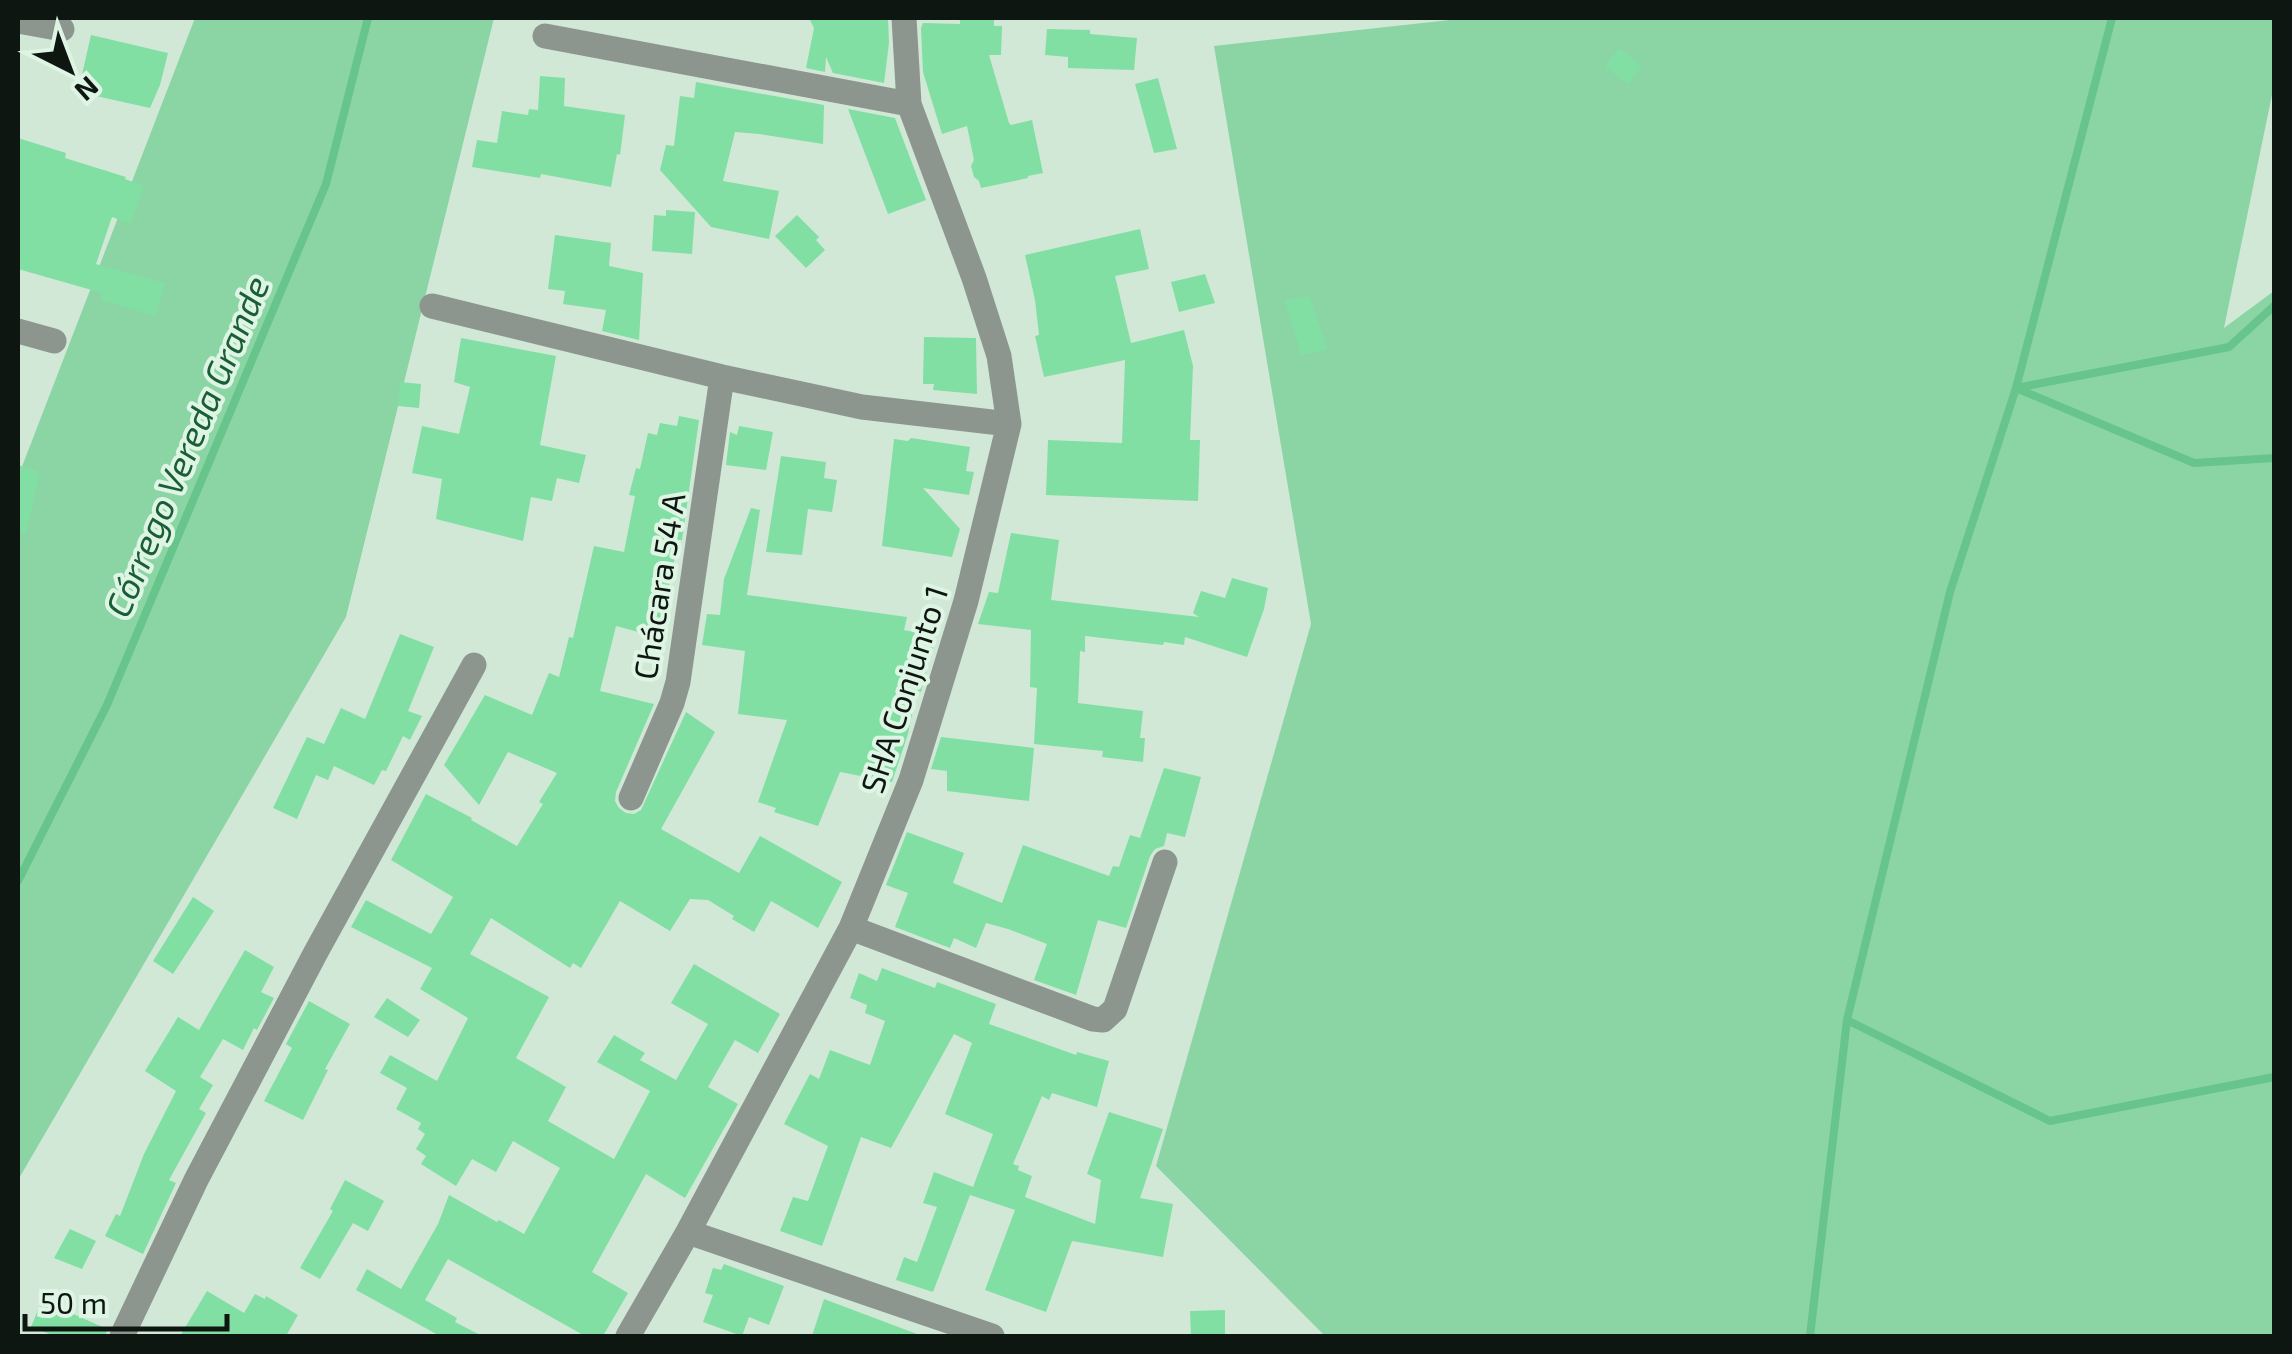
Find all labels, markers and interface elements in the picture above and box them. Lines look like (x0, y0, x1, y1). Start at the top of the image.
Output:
north arrow (20, 20, 120, 120)
text: N (69, 70, 106, 109)
water label: Córrego Vereda Grande (95, 269, 277, 623)
street label: Chácara 54 A (625, 490, 692, 682)
street label: SHA Conjunto 1 (852, 581, 955, 798)
scale bar (25, 1269, 228, 1331)
text: 50 m (40, 1284, 107, 1320)

